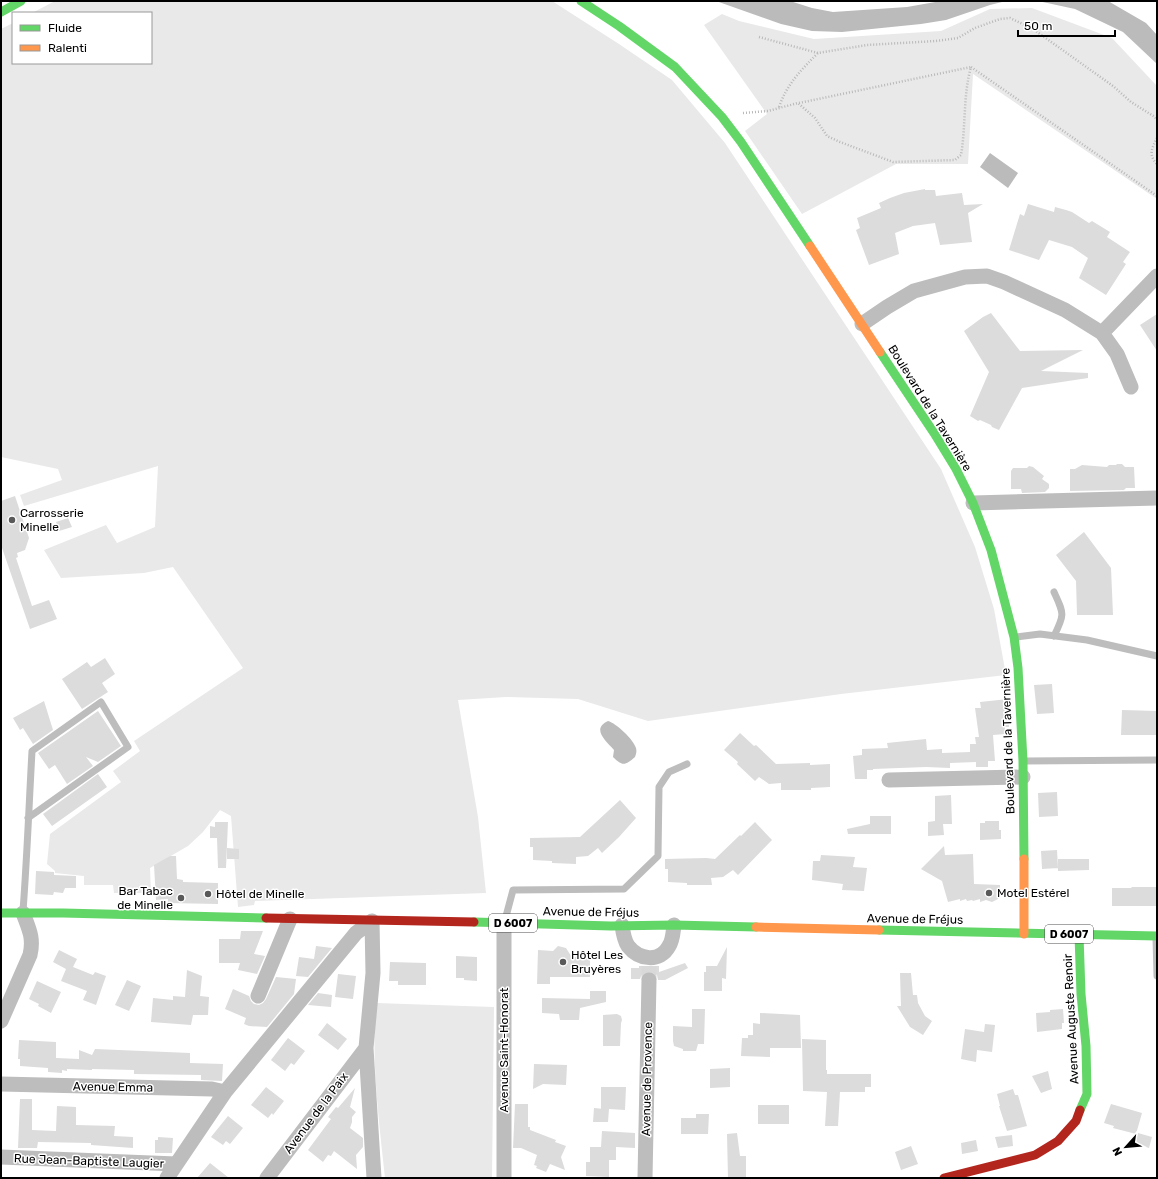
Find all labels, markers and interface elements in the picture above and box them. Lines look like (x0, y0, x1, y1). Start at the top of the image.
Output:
legend (12, 12, 152, 64)
scale bar (1018, 12, 1115, 38)
text: 50 m (1024, 19, 1052, 33)
text: Fluide (48, 21, 82, 35)
text: Ralenti (48, 41, 87, 55)
street label: Boulevard de la Tavernière (885, 342, 975, 474)
place label: Carrosserie Minelle (20, 506, 84, 534)
marker: Carrosserie Minelle (7, 515, 17, 525)
street label: Boulevard de la Tavernière (998, 667, 1018, 814)
place label: Bar Tabac de Minelle (117, 884, 173, 912)
place label: Motel Estérel (997, 886, 1070, 900)
place label: Hôtel de Minelle (216, 887, 305, 901)
marker: Motel Estérel (984, 888, 994, 898)
marker: Hôtel de Minelle (203, 889, 213, 899)
marker: Bar Tabac de Minelle (176, 893, 186, 903)
street label: Avenue de Fréjus (543, 904, 639, 920)
street label: Avenue de Fréjus (867, 911, 963, 927)
road number: D 6007 (489, 914, 537, 932)
road number: D 6007 (1045, 925, 1093, 943)
place label: Hôtel Les Bruyères (571, 948, 623, 976)
street label: Avenue Auguste Renoir (1061, 953, 1081, 1085)
marker: Hôtel Les Bruyères (558, 957, 568, 967)
street label: Avenue Saint-Honorat (497, 987, 511, 1112)
street label: Avenue de Provence (639, 1021, 655, 1136)
street label: Avenue de la Paix (281, 1069, 351, 1156)
street label: Avenue Emma (73, 1079, 153, 1095)
north arrow (1106, 1127, 1146, 1167)
text: N (1110, 1145, 1125, 1158)
street label: Rue Jean-Baptiste Laugier (14, 1151, 165, 1171)

